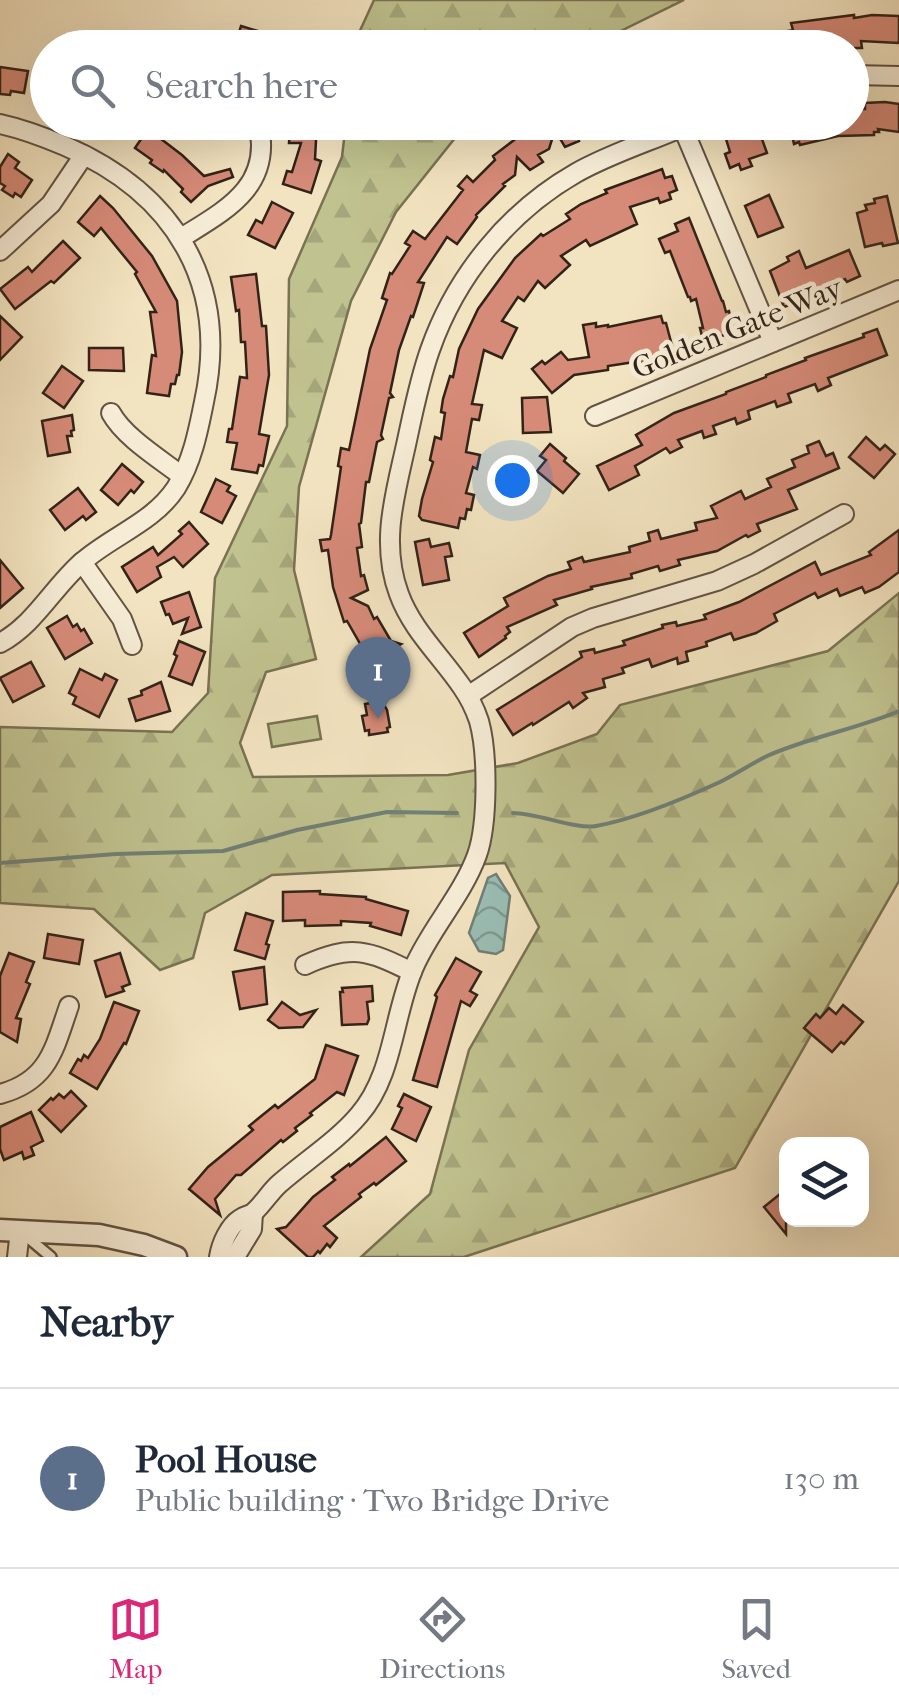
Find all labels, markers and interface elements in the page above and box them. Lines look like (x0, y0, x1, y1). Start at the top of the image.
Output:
search box (30, 30, 869, 140)
icon: search (65, 58, 120, 113)
text: Search here (145, 63, 338, 108)
street label: Golden Gate Way (627, 270, 848, 386)
your location (487, 455, 538, 506)
pin: 1 (346, 636, 410, 719)
map controls (779, 1137, 869, 1227)
button: layers (779, 1137, 869, 1227)
text: Nearby (40, 1298, 172, 1347)
text: Pool House (135, 1437, 317, 1482)
text: 1 (67, 1460, 78, 1497)
text: 130 m (783, 1460, 859, 1497)
text: Public building · Two Bridge Drive (135, 1482, 609, 1519)
tab: Map (108, 1592, 163, 1685)
tab: Directions (379, 1592, 505, 1685)
tab: Saved (721, 1592, 791, 1685)

